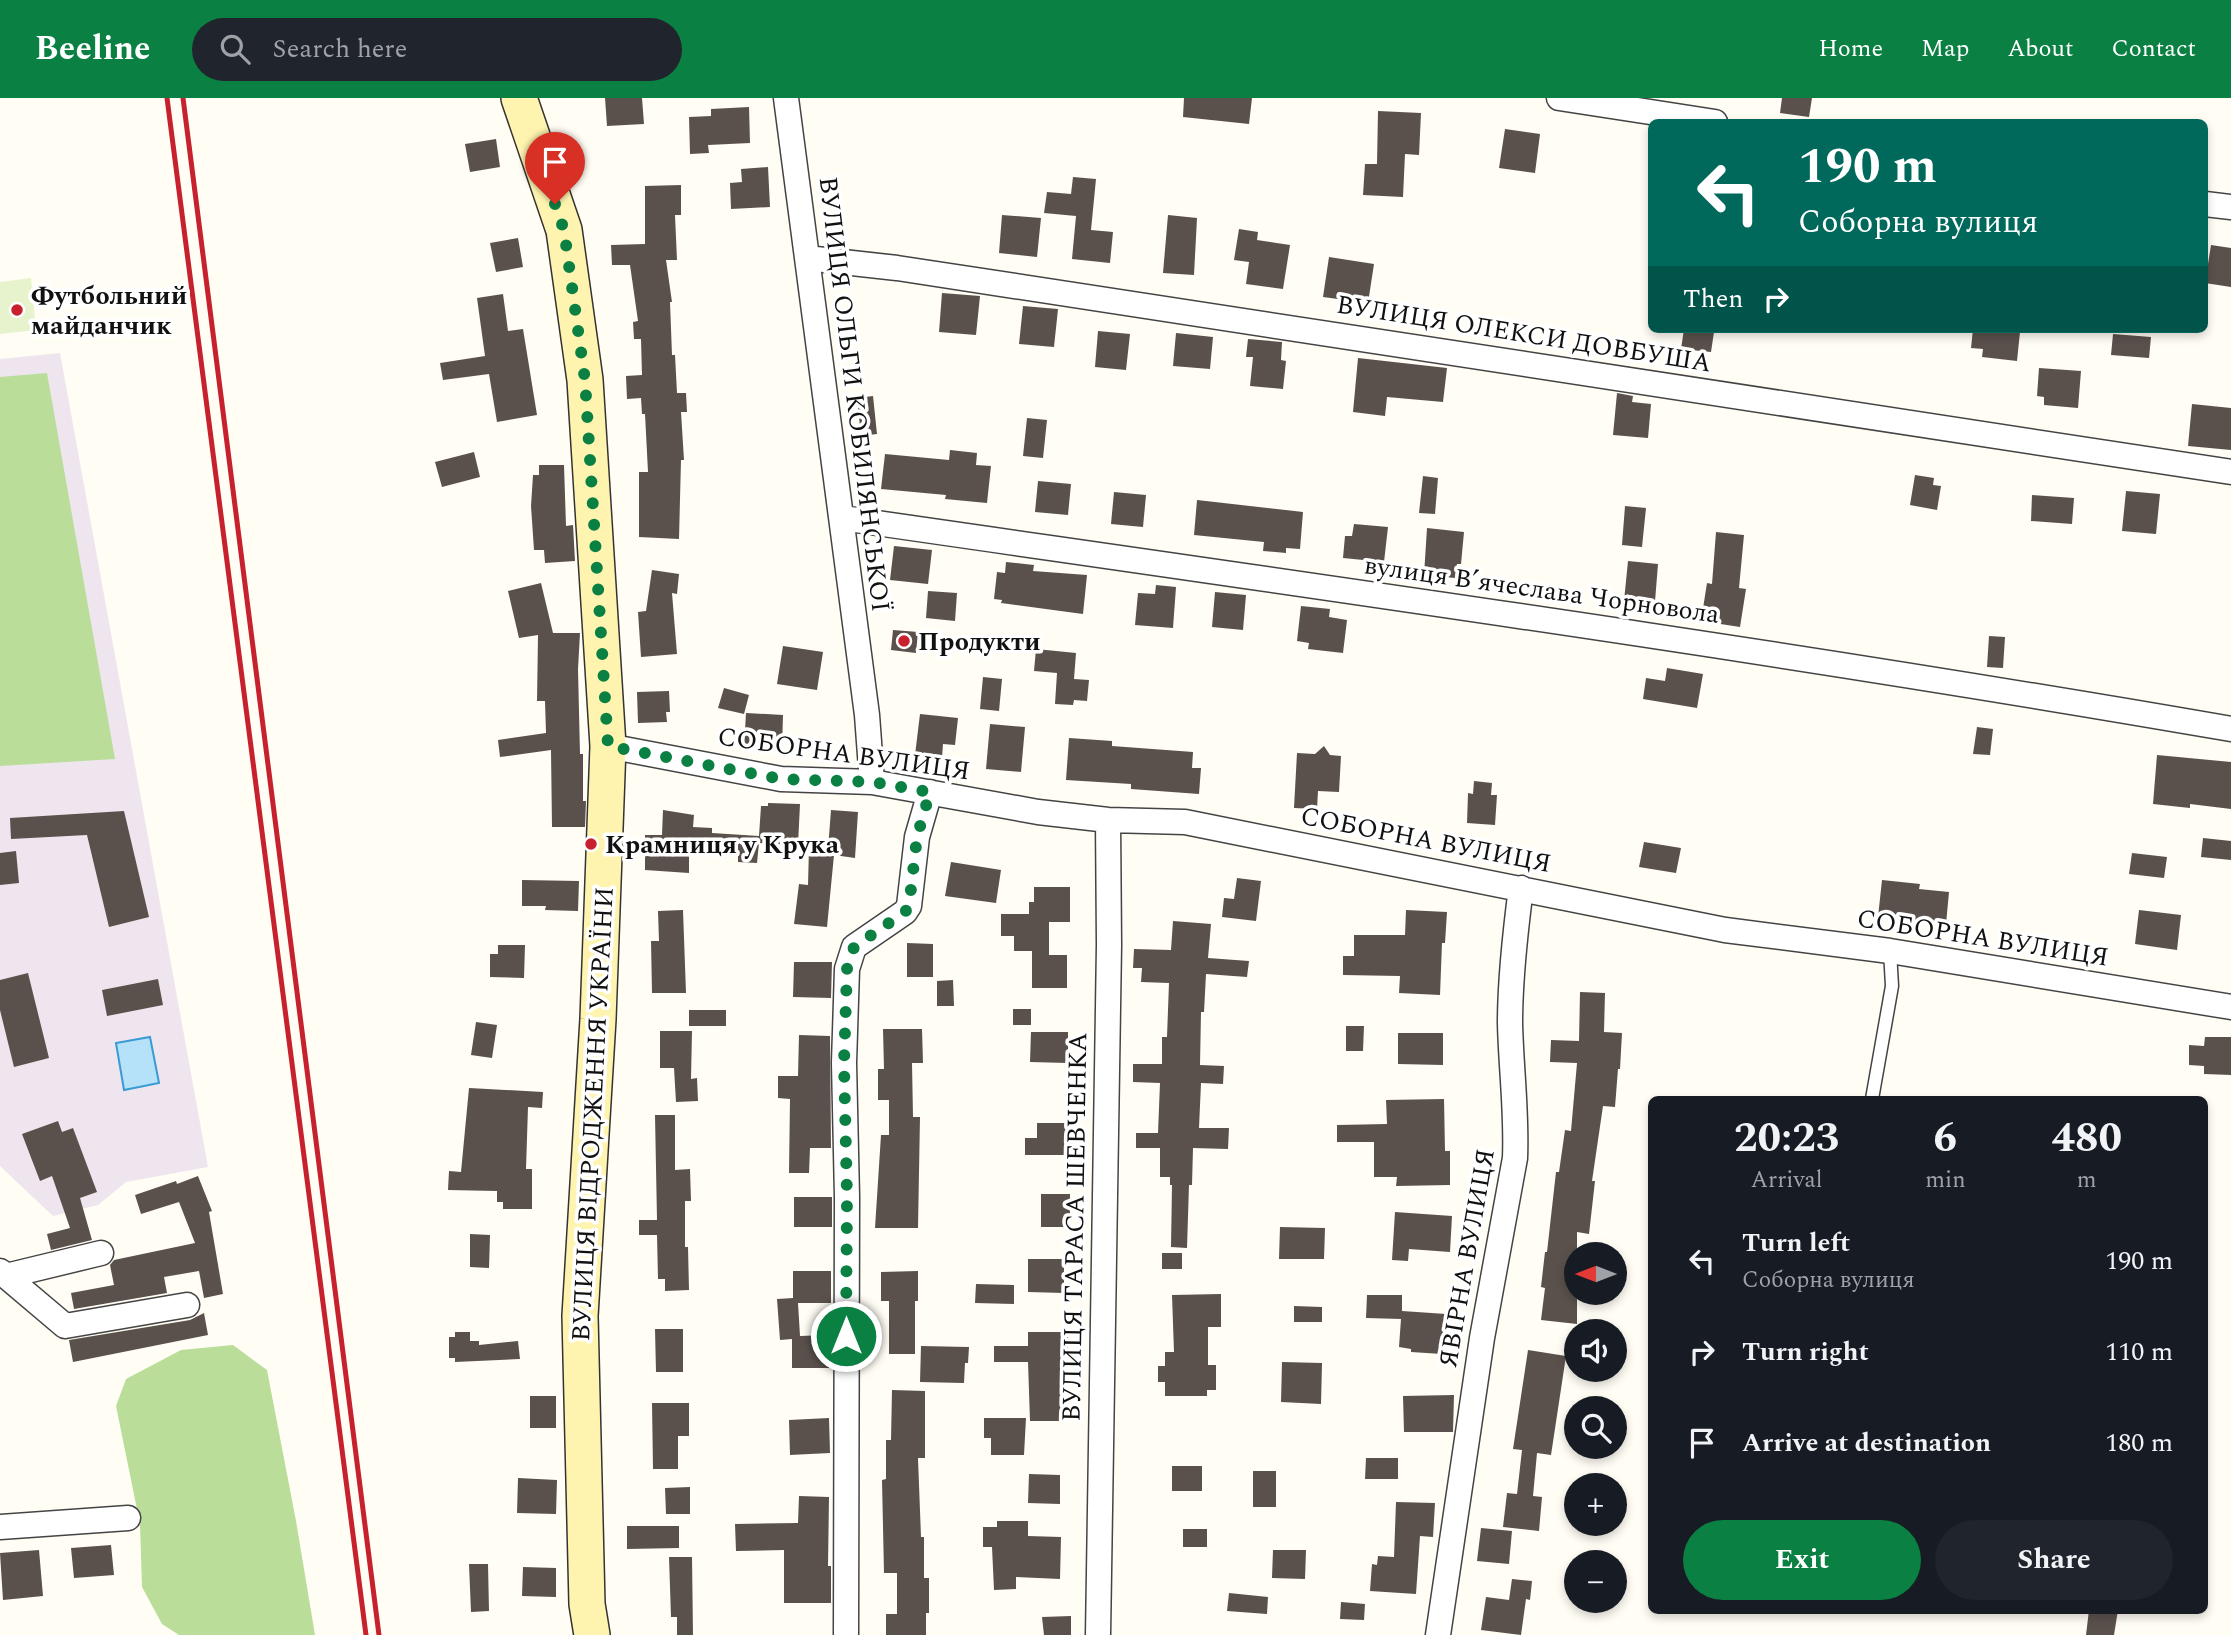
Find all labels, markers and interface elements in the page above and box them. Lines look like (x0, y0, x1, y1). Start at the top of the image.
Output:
search box (192, 18, 682, 81)
text: Beeline (35, 24, 150, 74)
text: Search here (272, 29, 407, 69)
icon: search (216, 30, 254, 68)
text: Home (1818, 31, 1883, 67)
text: Map (1921, 31, 1969, 67)
text: About (2007, 31, 2073, 67)
text: Contact (2111, 31, 2196, 67)
text: 190 m (1798, 130, 1937, 205)
pin (525, 132, 585, 204)
icon: arrive (536, 143, 574, 181)
icon: left (1683, 147, 1774, 238)
street label: ВУЛИЦЯ ОЛЬГИ КОБИЛЯНСЬКОЇ (807, 174, 901, 614)
text: Соборна вулиця (1798, 198, 2038, 247)
place label: Футбольний майданчик (31, 276, 187, 346)
text: Then (1683, 279, 1743, 319)
icon: right (1757, 280, 1795, 318)
street label: ВУЛИЦЯ ОЛЕКСИ ДОВБУША (1334, 285, 1714, 383)
marker: Футбольний майданчик (9, 302, 25, 318)
street label: вулиця Вʼячеслава Чорновола (1362, 545, 1722, 635)
place label: Продукти (918, 622, 1041, 662)
marker: Продукти (896, 633, 912, 649)
street label: СОБОРНА ВУЛИЦЯ (715, 716, 973, 791)
street label: СОБОРНА ВУЛИЦЯ (1297, 796, 1554, 884)
place label: Крамниця у Крука (605, 825, 840, 865)
marker: Крамниця у Крука (583, 836, 599, 852)
street label: ВУЛИЦЯ ВІДРОДЖЕННЯ УКРАЇНИ (561, 886, 625, 1342)
street label: СОБОРНА ВУЛИЦЯ (1854, 898, 2112, 978)
street label: ВУЛИЦЯ ТАРАСА ШЕВЧЕНКА (1052, 1032, 1098, 1422)
text: 20:23 (1734, 1107, 1839, 1170)
text: 6 (1934, 1107, 1957, 1170)
text: 480 (2051, 1107, 2122, 1170)
street label: ЯВІРНА ВУЛИЦЯ (1428, 1146, 1506, 1371)
text: Arrival (1751, 1163, 1822, 1198)
text: min (1925, 1163, 1966, 1198)
text: m (2077, 1163, 2097, 1198)
text: Turn left (1742, 1223, 1850, 1263)
text: 190 m (2105, 1241, 2173, 1281)
north arrow (1564, 1242, 1628, 1306)
map controls (1564, 1242, 1627, 1613)
icon: left (1683, 1242, 1721, 1280)
text: Соборна вулиця (1742, 1263, 1915, 1298)
position arrow (809, 1299, 883, 1373)
button: sound (1564, 1319, 1627, 1382)
text: Turn right (1742, 1332, 1869, 1372)
text: 110 m (2105, 1332, 2173, 1372)
icon: right (1683, 1333, 1721, 1371)
button: search (1564, 1396, 1627, 1459)
text: Arrive at destination (1742, 1423, 1991, 1463)
text: 180 m (2105, 1423, 2173, 1463)
icon: arrive (1683, 1424, 1721, 1462)
button: + (1564, 1473, 1627, 1536)
button: Exit (1683, 1520, 1921, 1600)
button: Share (1935, 1520, 2173, 1600)
button: − (1564, 1550, 1627, 1613)

